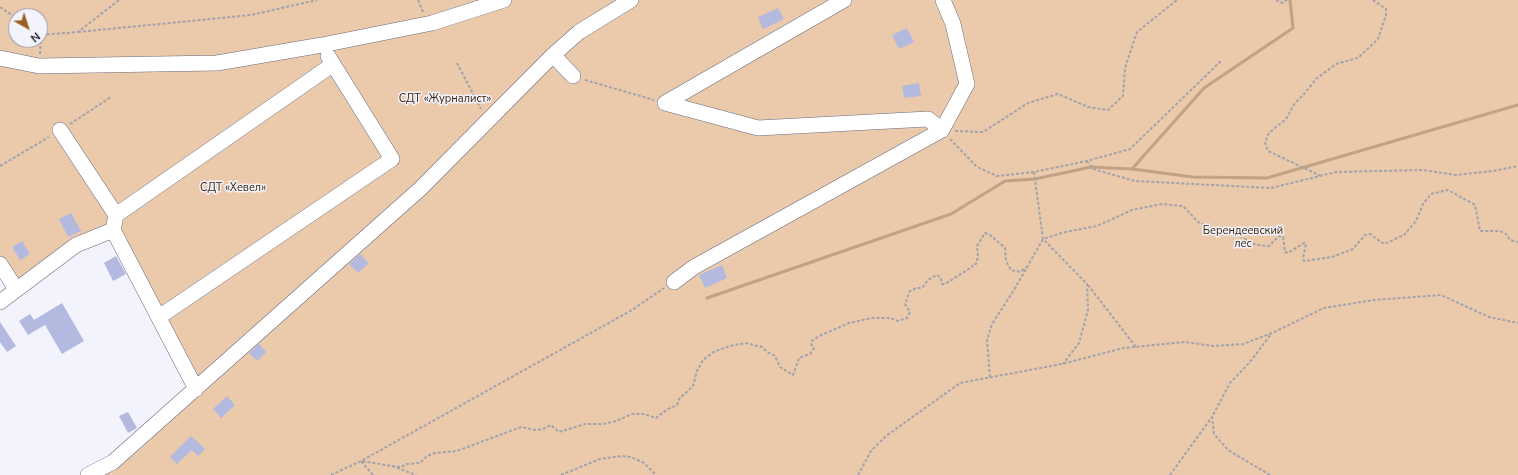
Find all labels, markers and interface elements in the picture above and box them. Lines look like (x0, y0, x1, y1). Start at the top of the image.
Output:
north arrow (8, 8, 48, 48)
text: N (27, 29, 43, 45)
park label: СДТ «Журналист» (399, 92, 491, 106)
park label: СДТ «Хевел» (200, 181, 266, 195)
park label: Берендеевский лес (1203, 224, 1283, 250)

